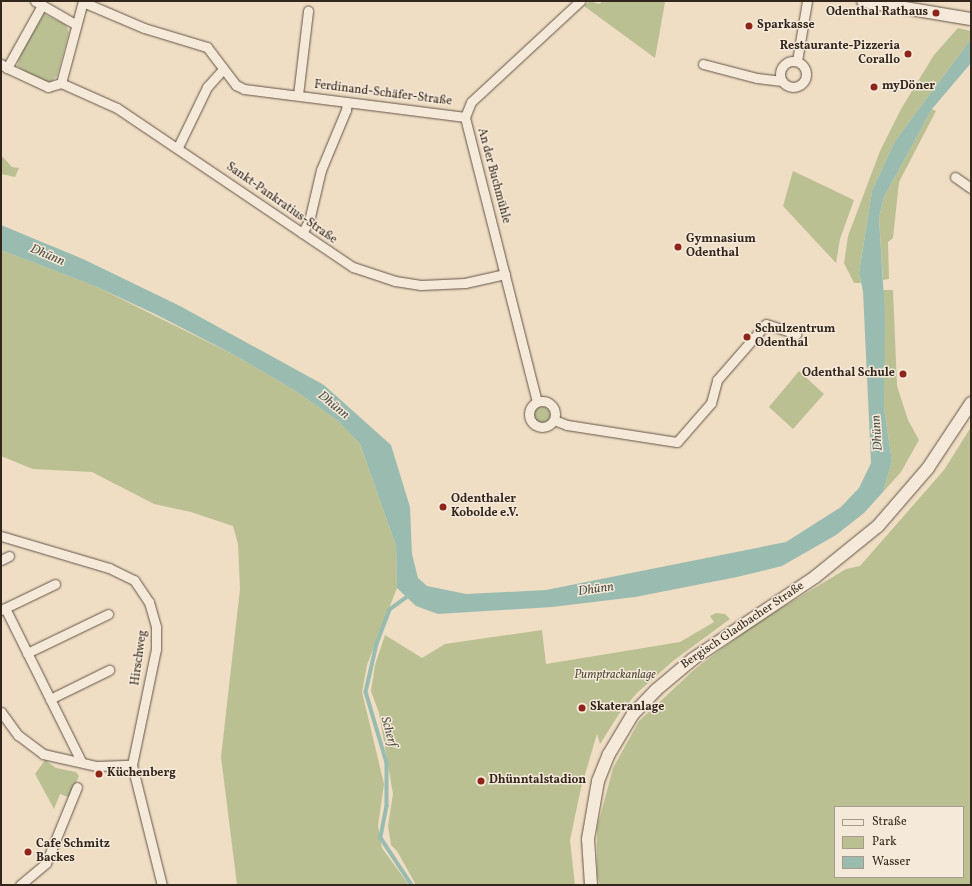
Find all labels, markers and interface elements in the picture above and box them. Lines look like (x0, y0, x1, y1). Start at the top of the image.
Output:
place label: Odenthal Rathaus (826, 6, 928, 20)
marker: Odenthal Rathaus (931, 8, 941, 18)
place label: Sparkasse (757, 19, 815, 33)
marker: Sparkasse (744, 21, 754, 31)
place label: Restaurante-Pizzeria Corallo (780, 40, 900, 68)
marker: Restaurante-Pizzeria Corallo (903, 49, 913, 59)
street label: Ferdinand-Schäfer-Straße (313, 78, 453, 110)
place label: myDöner (882, 80, 935, 94)
marker: myDöner (869, 82, 879, 92)
street label: An der Buchmühle (473, 127, 513, 225)
street label: Sankt-Pankratius-Straße (223, 160, 339, 248)
place label: Gymnasium Odenthal (686, 233, 756, 261)
water label: Dhünn (27, 242, 67, 270)
marker: Gymnasium Odenthal (673, 242, 683, 252)
place label: Schulzentrum Odenthal (755, 323, 835, 351)
marker: Schulzentrum Odenthal (742, 332, 752, 342)
place label: Odenthal Schule (802, 367, 895, 381)
marker: Odenthal Schule (898, 369, 908, 379)
water label: Dhünn (314, 389, 352, 423)
water label: Dhünn (869, 414, 887, 452)
place label: Odenthaler Kobolde e.V. (451, 493, 519, 521)
marker: Odenthaler Kobolde e.V. (438, 502, 448, 512)
street label: Bergisch Gladbacher Straße (679, 579, 807, 673)
water label: Dhünn (577, 580, 615, 600)
street label: Hirschweg (129, 630, 151, 686)
park label: Pumptrackanlage (574, 669, 656, 683)
place label: Skateranlage (590, 701, 664, 715)
marker: Skateranlage (577, 703, 587, 713)
water label: Scherf (376, 715, 400, 749)
place label: Küchenberg (107, 767, 176, 781)
marker: Küchenberg (94, 769, 104, 779)
place label: Dhünntalstadion (489, 774, 586, 788)
marker: Dhünntalstadion (476, 776, 486, 786)
legend (834, 806, 964, 878)
text: Straße (872, 814, 907, 830)
text: Park (872, 834, 897, 850)
place label: Cafe Schmitz Backes (36, 838, 110, 866)
marker: Cafe Schmitz Backes (23, 847, 33, 857)
text: Wasser (872, 854, 910, 870)

